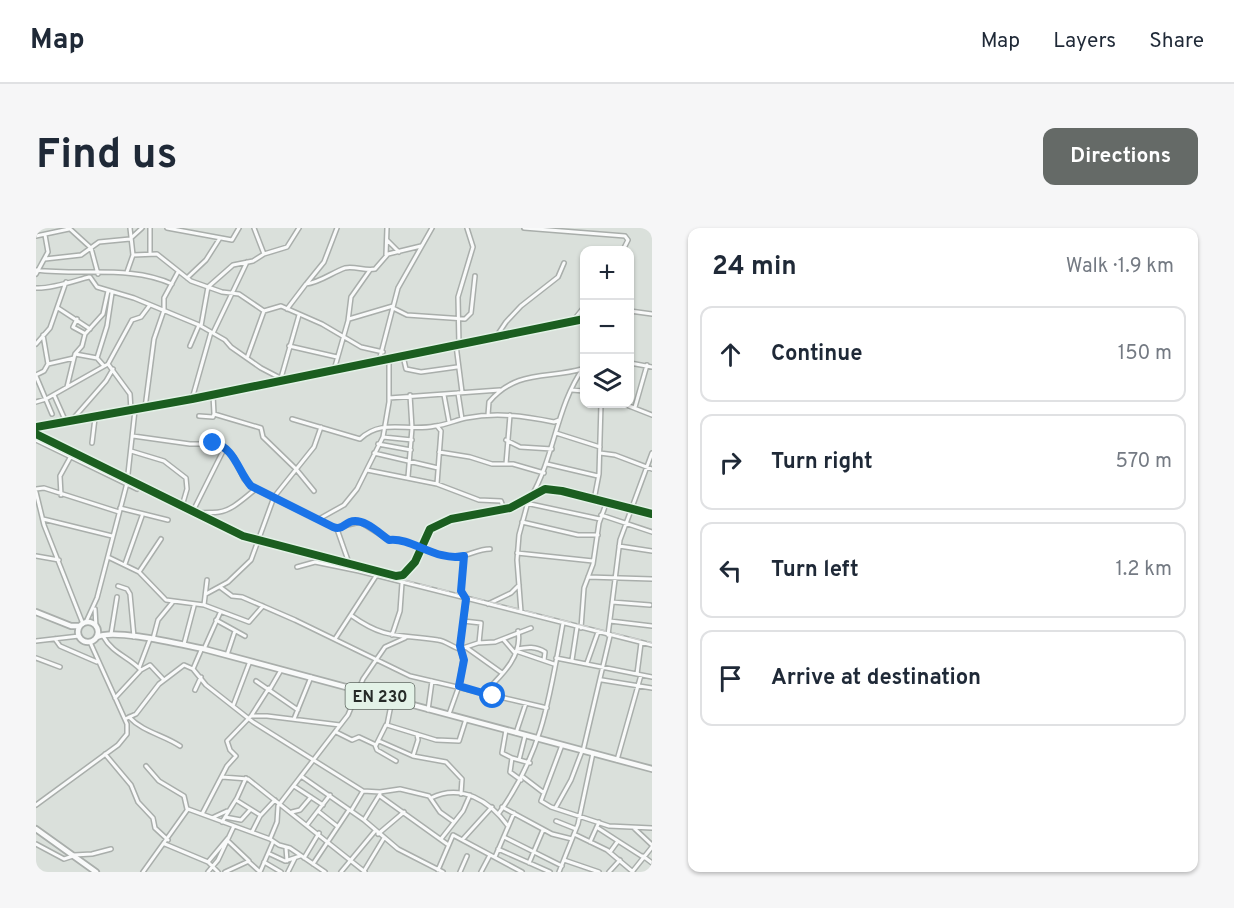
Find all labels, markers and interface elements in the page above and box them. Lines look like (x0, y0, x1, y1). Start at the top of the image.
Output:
text: Map (30, 23, 85, 59)
text: Map (981, 28, 1020, 55)
text: Layers (1053, 28, 1116, 55)
text: Share (1149, 28, 1204, 55)
button: Directions (1043, 128, 1198, 185)
text: Find us (36, 130, 177, 183)
map controls (580, 246, 634, 408)
button: + (580, 246, 634, 300)
text: 24 min (712, 251, 797, 284)
text: Walk · 1.9 km (1066, 254, 1174, 280)
button: − (580, 300, 634, 354)
icon: ahead (714, 338, 747, 371)
text: Continue (771, 341, 862, 368)
text: 150 m (1118, 341, 1172, 367)
button: layers (580, 354, 634, 408)
route end (199, 429, 225, 455)
icon: right (714, 446, 747, 479)
text: Turn right (771, 449, 873, 476)
text: 570 m (1115, 449, 1172, 475)
icon: left (714, 554, 747, 587)
text: Turn left (771, 557, 859, 584)
text: 1.2 km (1116, 557, 1172, 583)
icon: arrive (714, 662, 747, 695)
text: Arrive at destination (771, 665, 981, 692)
route start (479, 682, 505, 708)
road number: EN 230 (346, 683, 414, 709)

